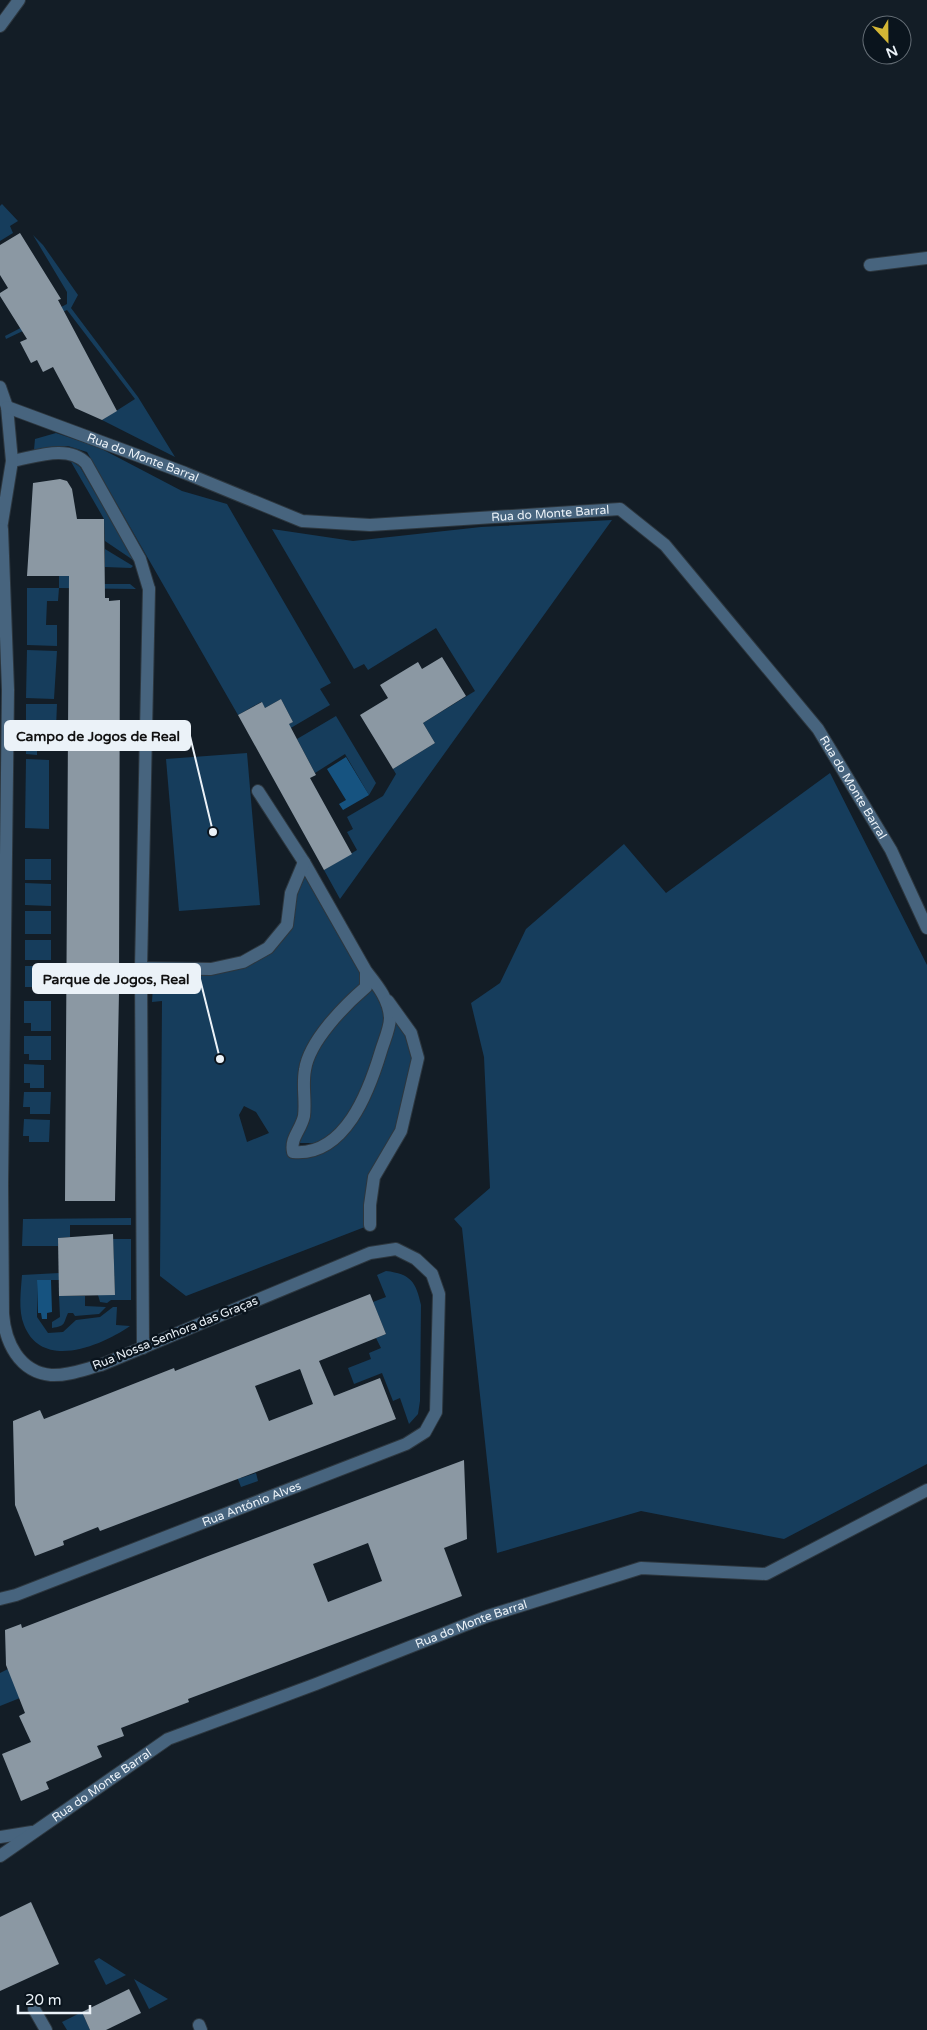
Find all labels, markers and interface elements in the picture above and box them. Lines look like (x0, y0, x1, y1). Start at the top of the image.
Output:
north arrow (862, 15, 912, 65)
text: N (883, 42, 900, 62)
street label: Rua do Monte Barral (85, 430, 201, 485)
street label: Rua do Monte Barral (491, 503, 610, 524)
callout: Campo de Jogos de Real (5, 721, 190, 750)
text: Campo de Jogos de Real (16, 728, 180, 745)
street label: Rua do Monte Barral (817, 733, 890, 842)
callout: Parque de Jogos, Real (33, 964, 200, 993)
text: Parque de Jogos, Real (42, 971, 190, 988)
street label: Rua Nossa Senhora das Graças (90, 1293, 260, 1373)
street label: Rua António Alves (200, 1478, 303, 1529)
street label: Rua do Monte Barral (413, 1597, 529, 1651)
street label: Rua do Monte Barral (49, 1746, 154, 1825)
scale bar (18, 1982, 90, 2014)
text: 20 m (25, 1991, 62, 2009)

